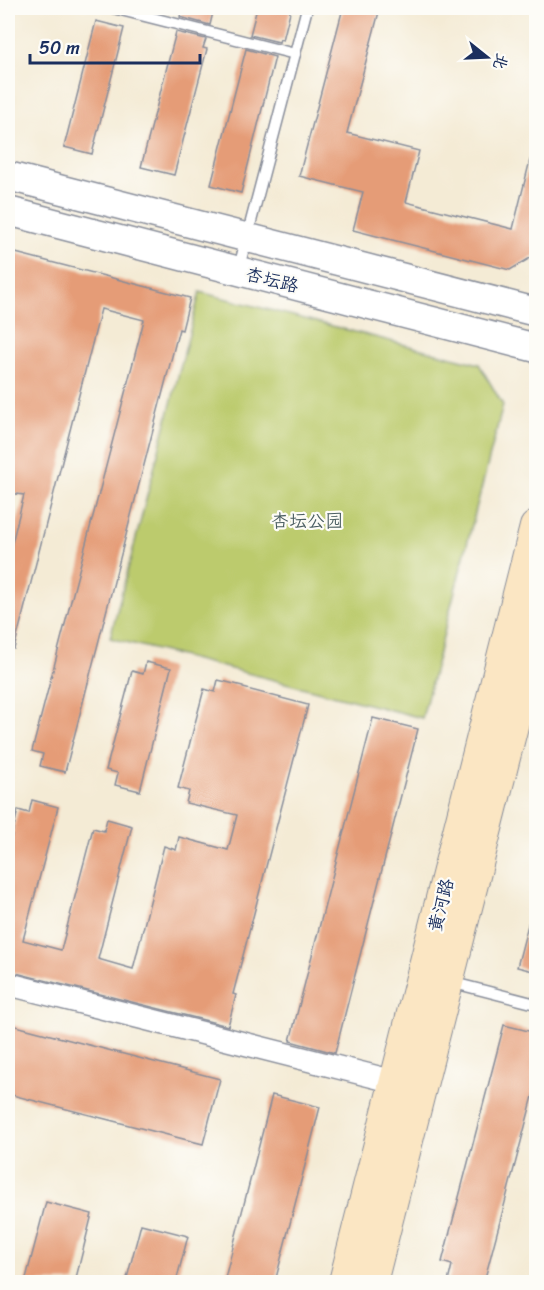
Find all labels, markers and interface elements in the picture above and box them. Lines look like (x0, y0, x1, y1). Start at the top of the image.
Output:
scale bar (30, 27, 200, 65)
north arrow (457, 27, 517, 87)
text: 50 m (39, 32, 80, 64)
text: 北 (485, 49, 517, 74)
street label: 杏坛路 (242, 258, 302, 302)
park label: 杏坛公园 (271, 505, 343, 537)
street label: 黄河路 (419, 875, 463, 935)

